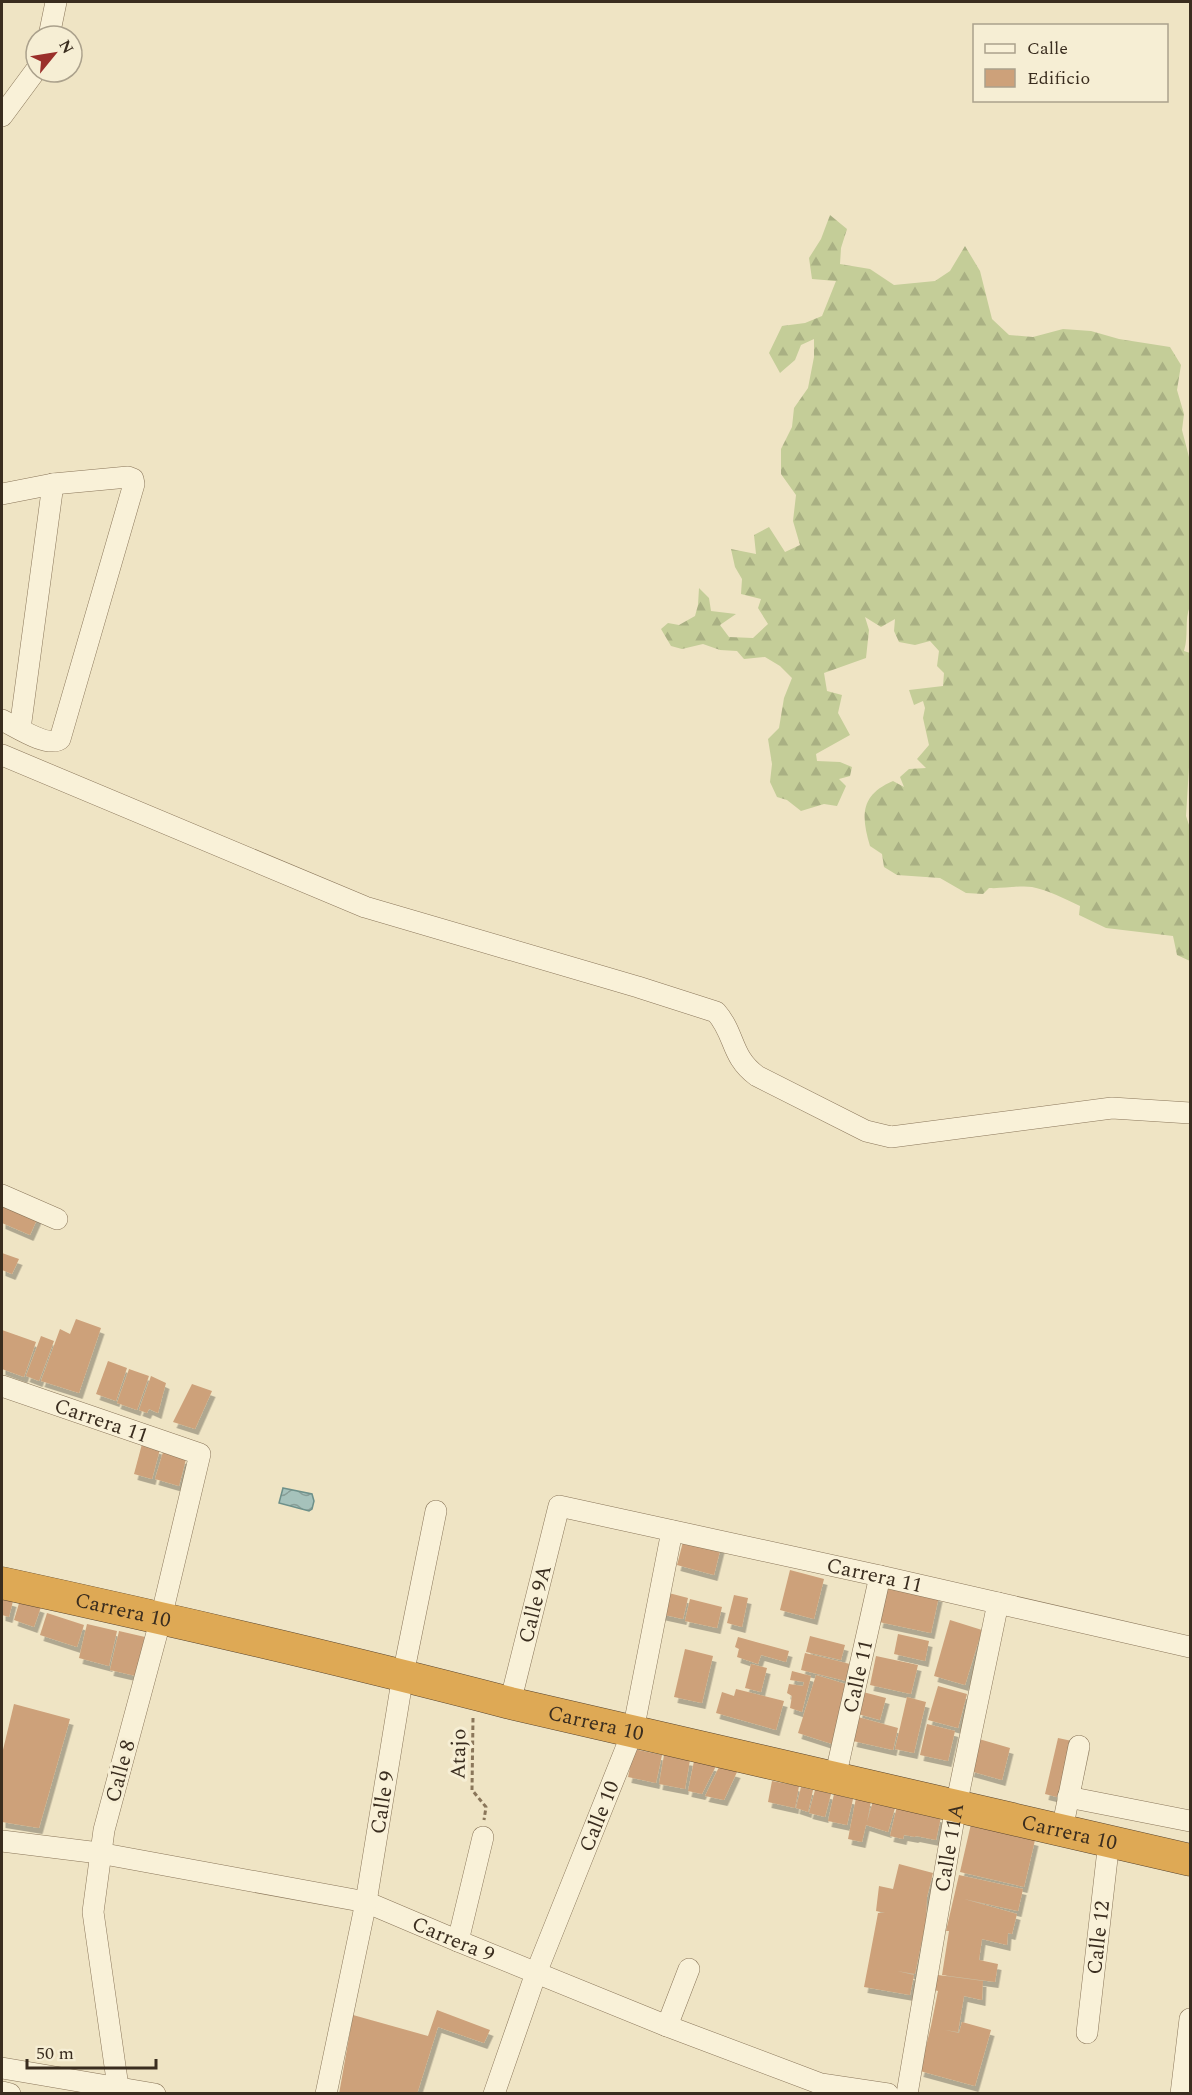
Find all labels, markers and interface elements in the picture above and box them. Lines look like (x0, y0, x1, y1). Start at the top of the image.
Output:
north arrow (24, 24, 84, 84)
legend (973, 24, 1168, 102)
text: N (52, 35, 80, 59)
text: Calle (1027, 35, 1068, 62)
text: Edificio (1027, 65, 1090, 92)
street label: Carrera 11 (50, 1390, 152, 1452)
street label: Carrera 11 (823, 1550, 925, 1602)
street label: Calle 9A (510, 1562, 561, 1647)
street label: Carrera 10 (72, 1585, 174, 1637)
street label: Calle 11 (835, 1637, 882, 1716)
street label: Carrera 10 (544, 1697, 647, 1750)
street label: Atajo (443, 1728, 475, 1780)
street label: Calle 8 (97, 1736, 145, 1806)
street label: Calle 9 (362, 1769, 404, 1837)
street label: Calle 10 (571, 1776, 628, 1857)
street label: Calle 11A (927, 1800, 973, 1895)
street label: Carrera 10 (1018, 1807, 1120, 1860)
street label: Calle 12 (1079, 1899, 1119, 1976)
street label: Carrera 9 (407, 1908, 499, 1971)
scale bar (27, 2032, 156, 2070)
text: 50 m (36, 2040, 74, 2067)

